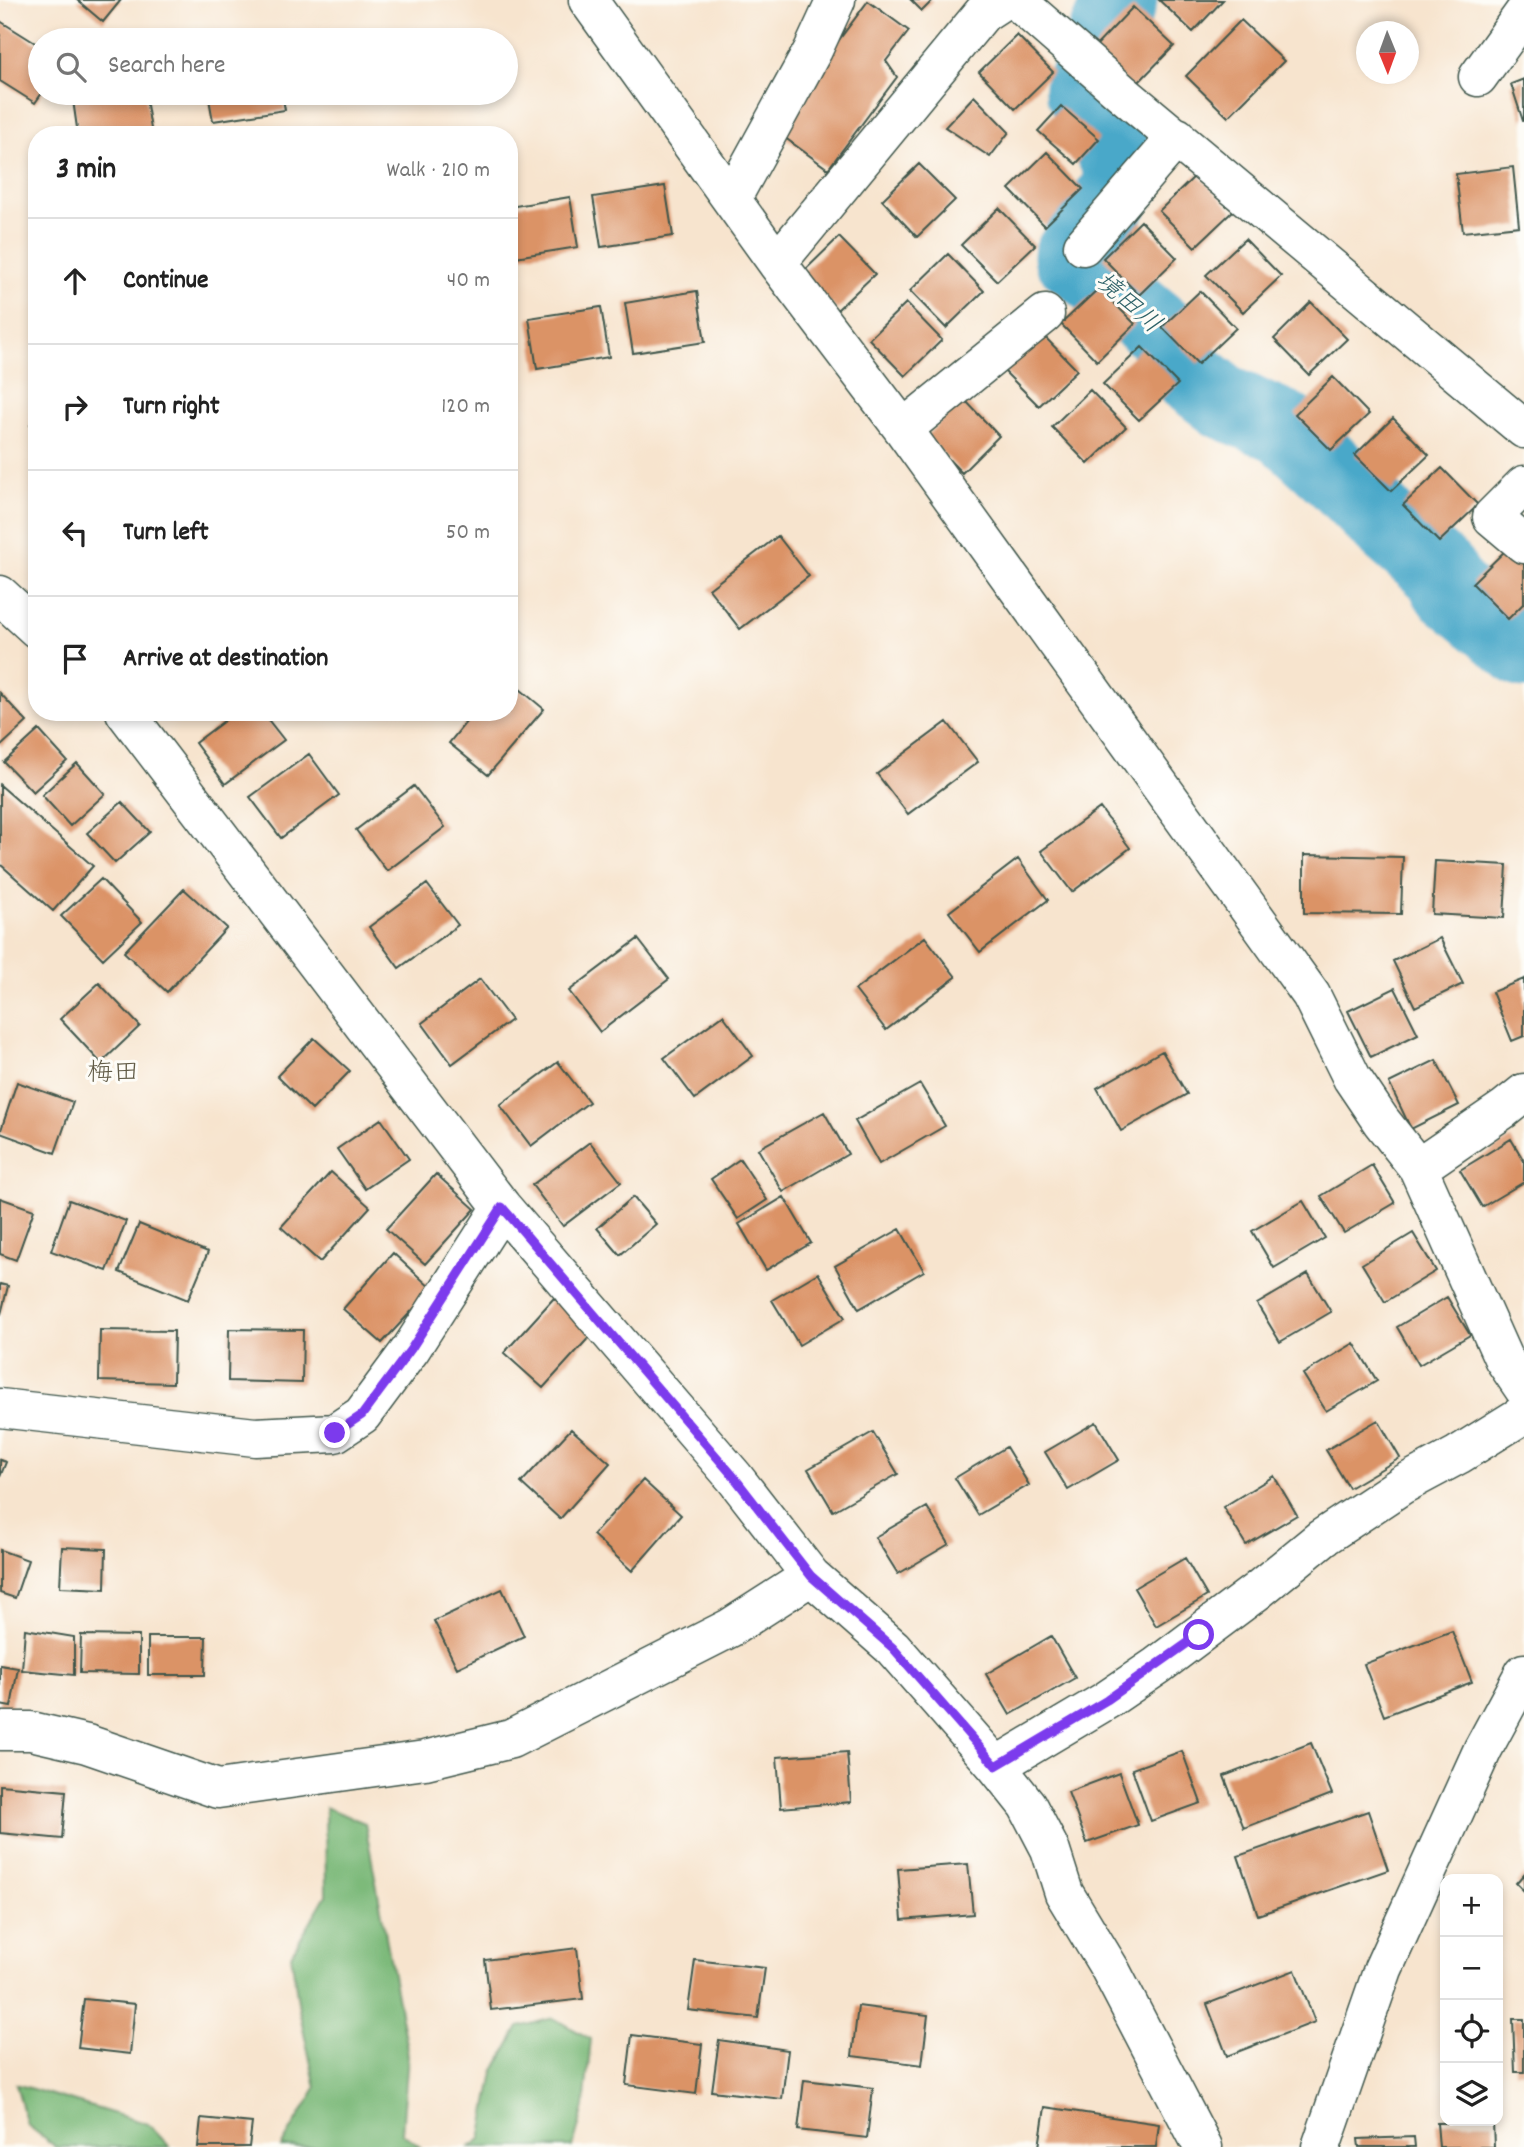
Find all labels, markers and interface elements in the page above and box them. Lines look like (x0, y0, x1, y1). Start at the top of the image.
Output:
north arrow (1356, 21, 1419, 84)
search box (28, 28, 518, 105)
icon: search (52, 48, 90, 86)
text: Search here (108, 48, 226, 85)
text: 3 min (56, 150, 116, 193)
text: Walk · 210 m (387, 155, 490, 188)
icon: ahead (56, 262, 94, 300)
text: Continue (123, 263, 208, 300)
water label: 境田川 (1085, 264, 1169, 344)
text: 40 m (447, 265, 490, 298)
icon: right (56, 388, 94, 426)
text: Turn right (123, 389, 220, 426)
text: 120 m (441, 391, 490, 424)
icon: left (56, 514, 94, 552)
text: Turn left (123, 515, 209, 552)
text: 50 m (446, 517, 490, 550)
icon: arrive (56, 640, 94, 678)
text: Arrive at destination (123, 641, 328, 678)
district label: 梅田 (87, 1056, 139, 1093)
route end (319, 1417, 350, 1448)
route start (1183, 1619, 1214, 1650)
map controls (1440, 1874, 1503, 2126)
button: + (1440, 1874, 1503, 1937)
button: − (1440, 1937, 1503, 2000)
button: locate (1440, 2000, 1503, 2063)
button: layers (1440, 2063, 1503, 2126)

